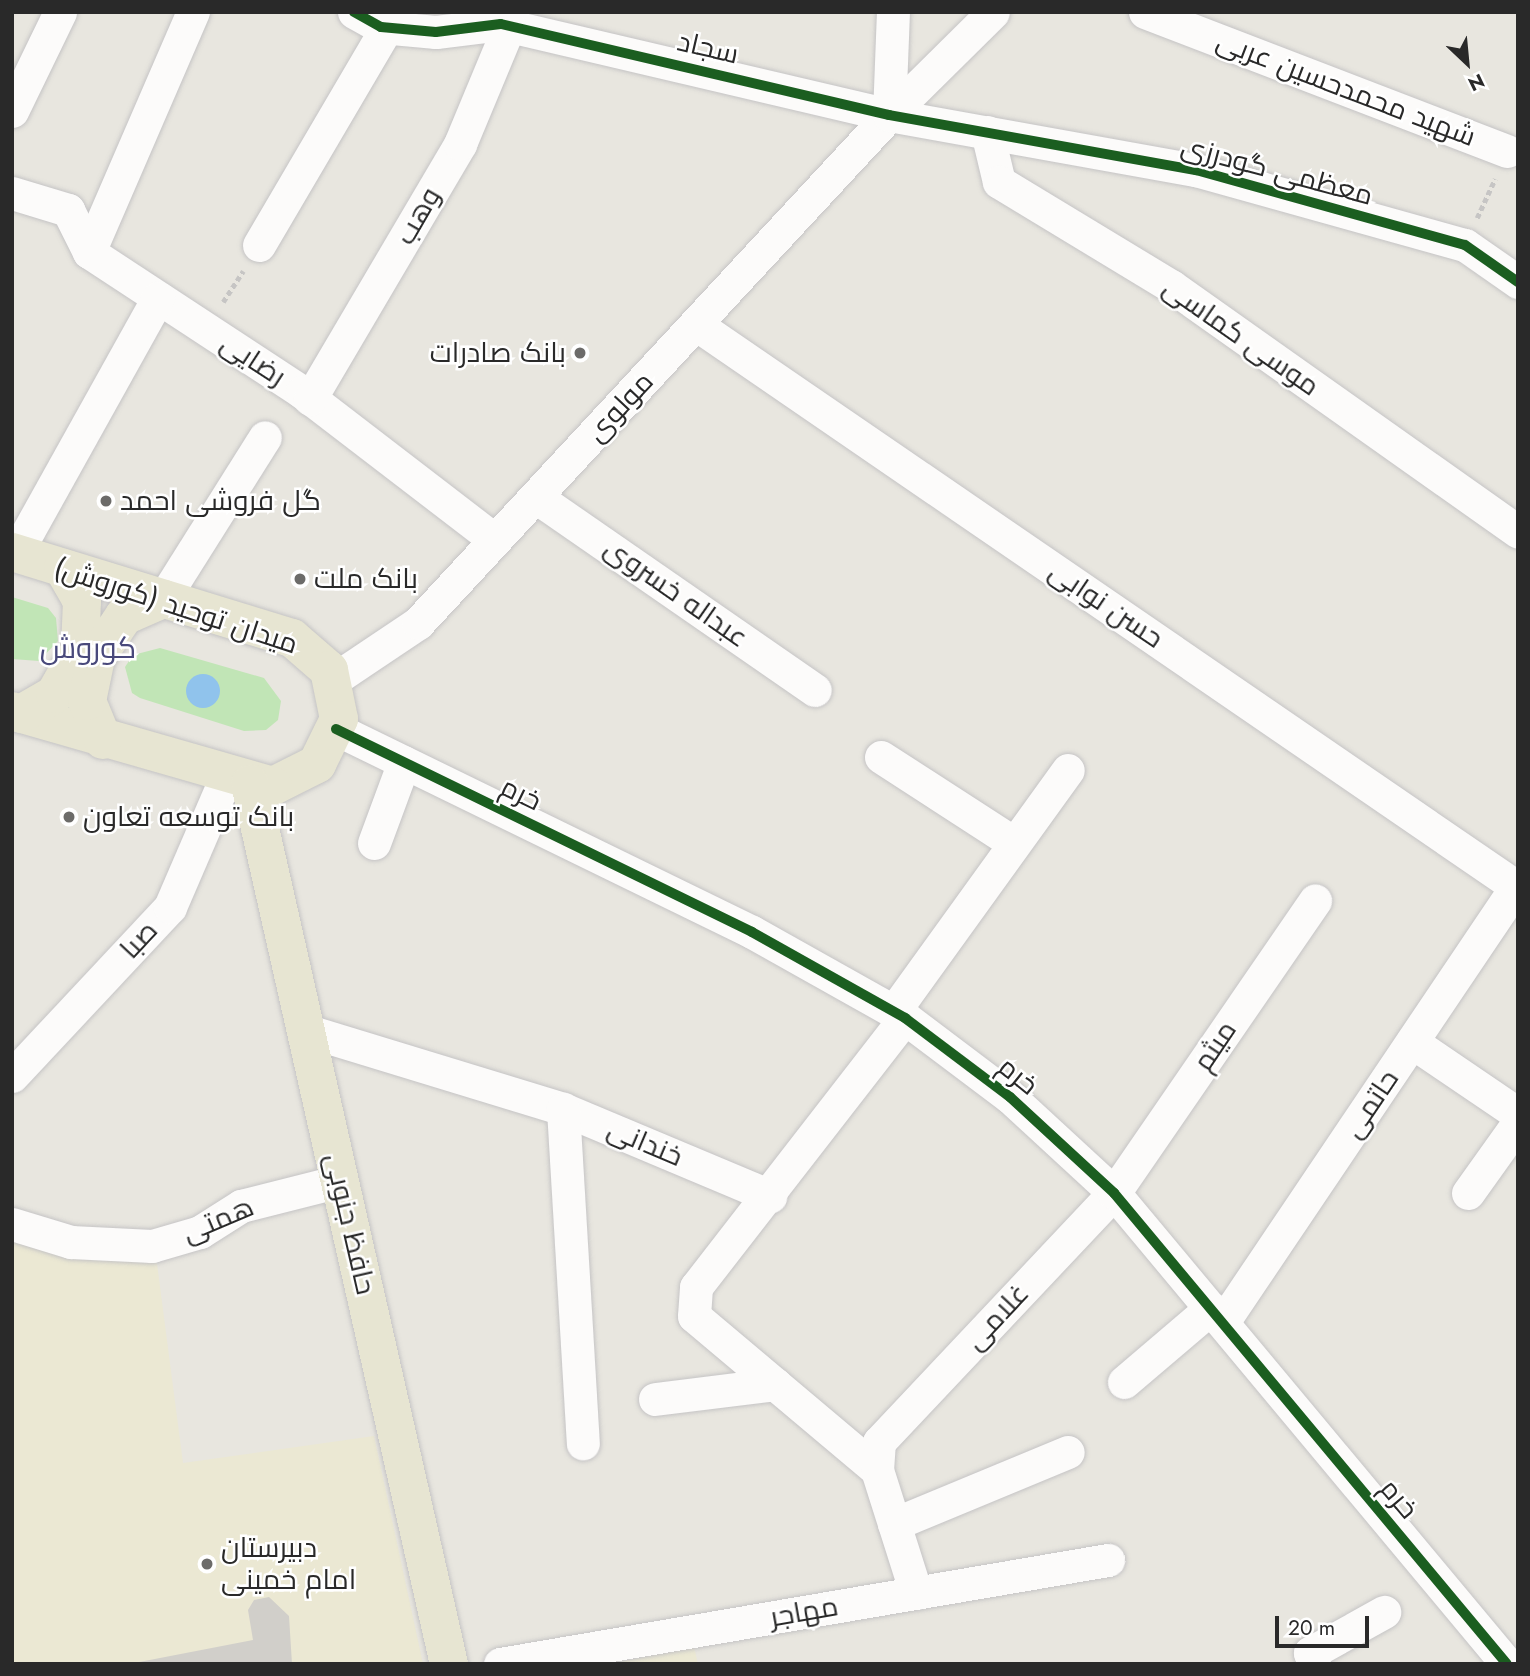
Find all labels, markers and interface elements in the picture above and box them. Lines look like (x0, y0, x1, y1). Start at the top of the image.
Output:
street label: شهید محمدحسین عربی (1212, 24, 1480, 154)
street label: سجاد (674, 25, 742, 71)
north arrow (1432, 28, 1502, 98)
text: N (1464, 67, 1489, 98)
street label: معظمی گودرزی (1177, 129, 1377, 213)
street label: وهب (388, 181, 448, 251)
street label: موسی کماسی (1156, 271, 1326, 403)
street label: رضایی (214, 327, 292, 393)
place label: بانک صادرات (430, 336, 566, 370)
marker: بانک صادرات (572, 345, 588, 361)
street label: مولوی (579, 365, 661, 449)
place label: گل فروشی احمد (120, 484, 321, 518)
marker: گل فروشی احمد (98, 493, 114, 509)
street label: عبداله خسروی (598, 531, 754, 655)
street label: میدان توحید (کوروش) (50, 551, 302, 661)
street label: حسن نوابی (1043, 555, 1169, 655)
place label: بانک ملت (314, 562, 418, 596)
marker: بانک ملت (292, 571, 308, 587)
district label: کوروش (40, 630, 136, 666)
street label: خرم (495, 770, 547, 818)
place label: بانک توسعه تعاون (83, 800, 294, 834)
marker: بانک توسعه تعاون (61, 809, 77, 825)
street label: صبا (113, 914, 165, 966)
street label: میثم (1186, 1015, 1244, 1077)
street label: خرم (991, 1050, 1045, 1102)
street label: حاتمی (1336, 1064, 1406, 1144)
street label: خندانی (602, 1112, 688, 1174)
street label: حافظ جنوبی (317, 1150, 383, 1298)
street label: همتی (177, 1190, 259, 1250)
street label: غلامی (958, 1277, 1036, 1357)
street label: خرم (1373, 1472, 1425, 1526)
place label: دبیرستان امام خمینی (221, 1531, 356, 1597)
marker: دبیرستان امام خمینی (199, 1556, 215, 1572)
street label: مهاجر (767, 1589, 841, 1635)
scale bar (1278, 1602, 1372, 1646)
text: 20 m (1288, 1613, 1335, 1643)

